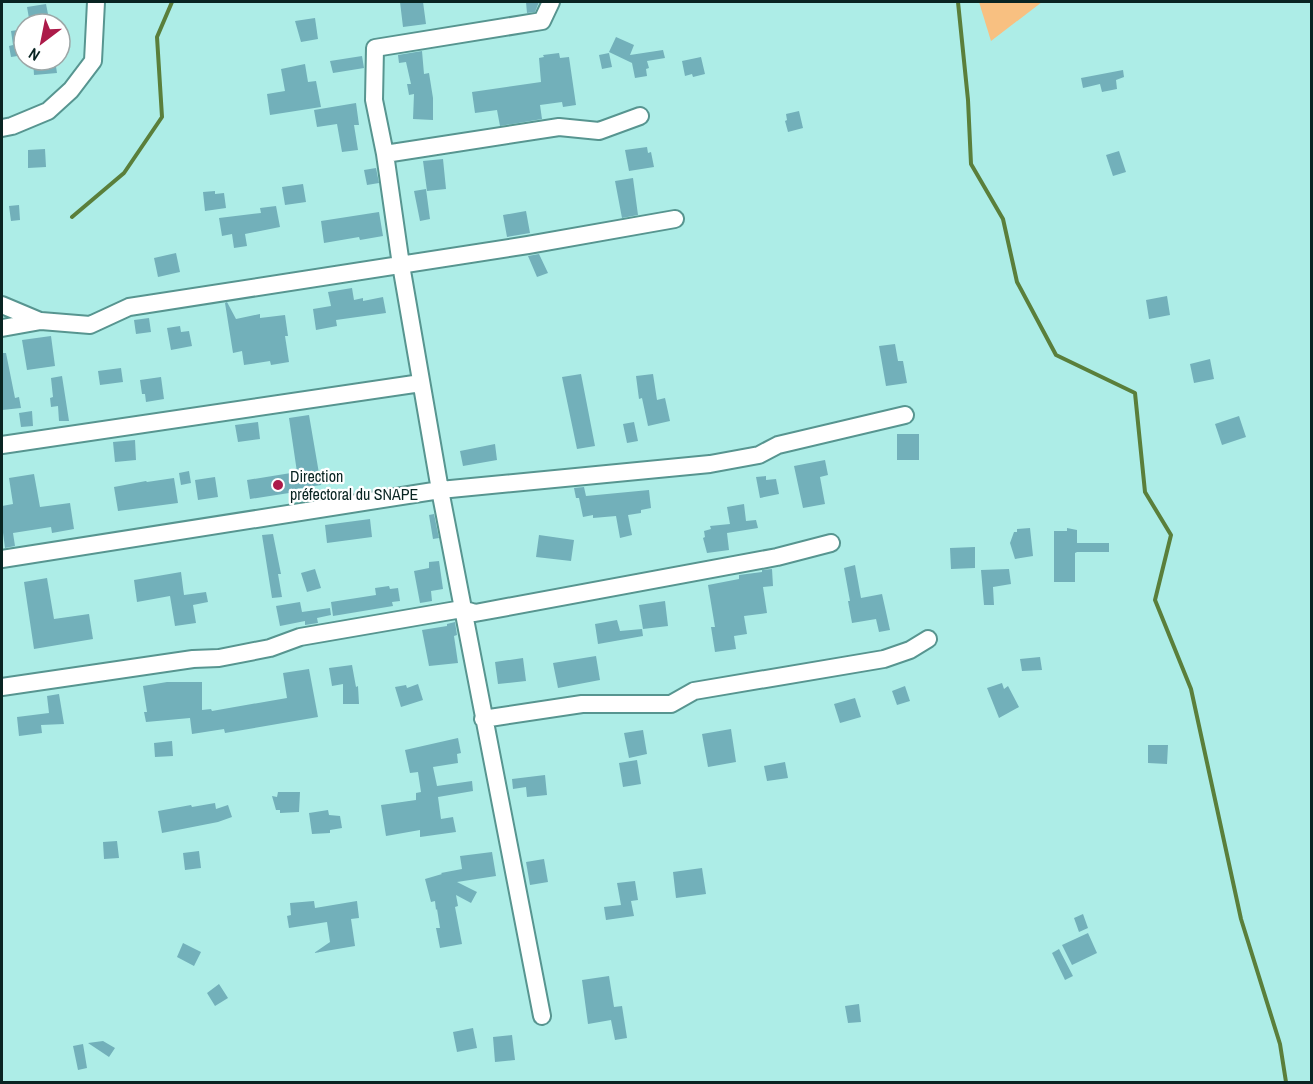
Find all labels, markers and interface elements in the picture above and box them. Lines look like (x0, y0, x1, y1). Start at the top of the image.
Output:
north arrow (12, 12, 72, 72)
text: N (24, 43, 44, 67)
place label: Direction préfectoral du SNAPE (290, 465, 418, 505)
marker: Direction préfectoral du SNAPE (271, 478, 285, 492)

